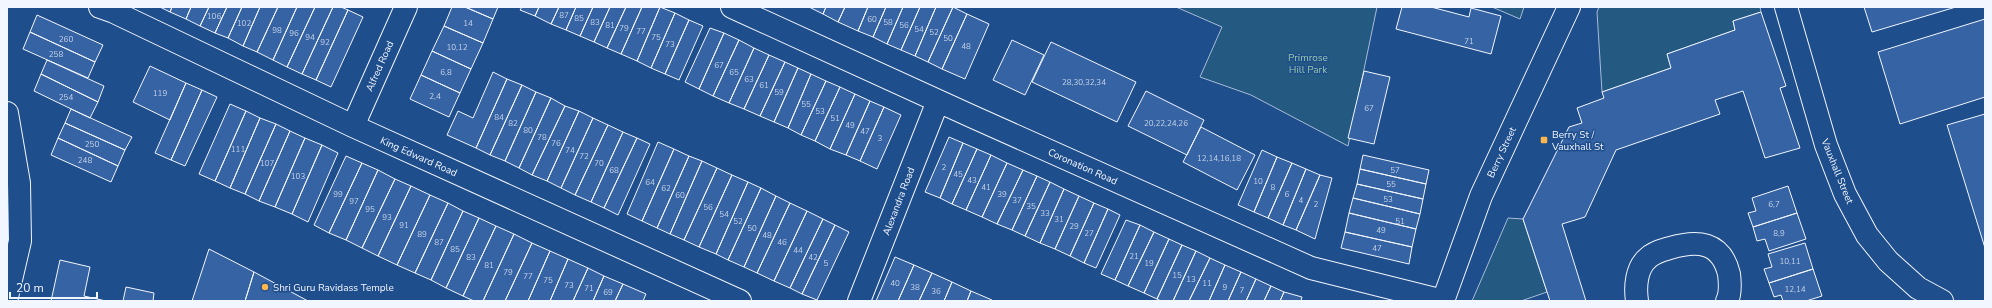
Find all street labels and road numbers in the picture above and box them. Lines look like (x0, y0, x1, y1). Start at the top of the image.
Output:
street label: Alfred Road (363, 39, 397, 94)
street label: Berry Street (1484, 124, 1520, 180)
street label: King Edward Road (378, 134, 460, 180)
street label: Vauxhall Street (1817, 136, 1857, 207)
street label: Coronation Road (1046, 145, 1120, 189)
street label: Alexandra Road (879, 165, 918, 238)

